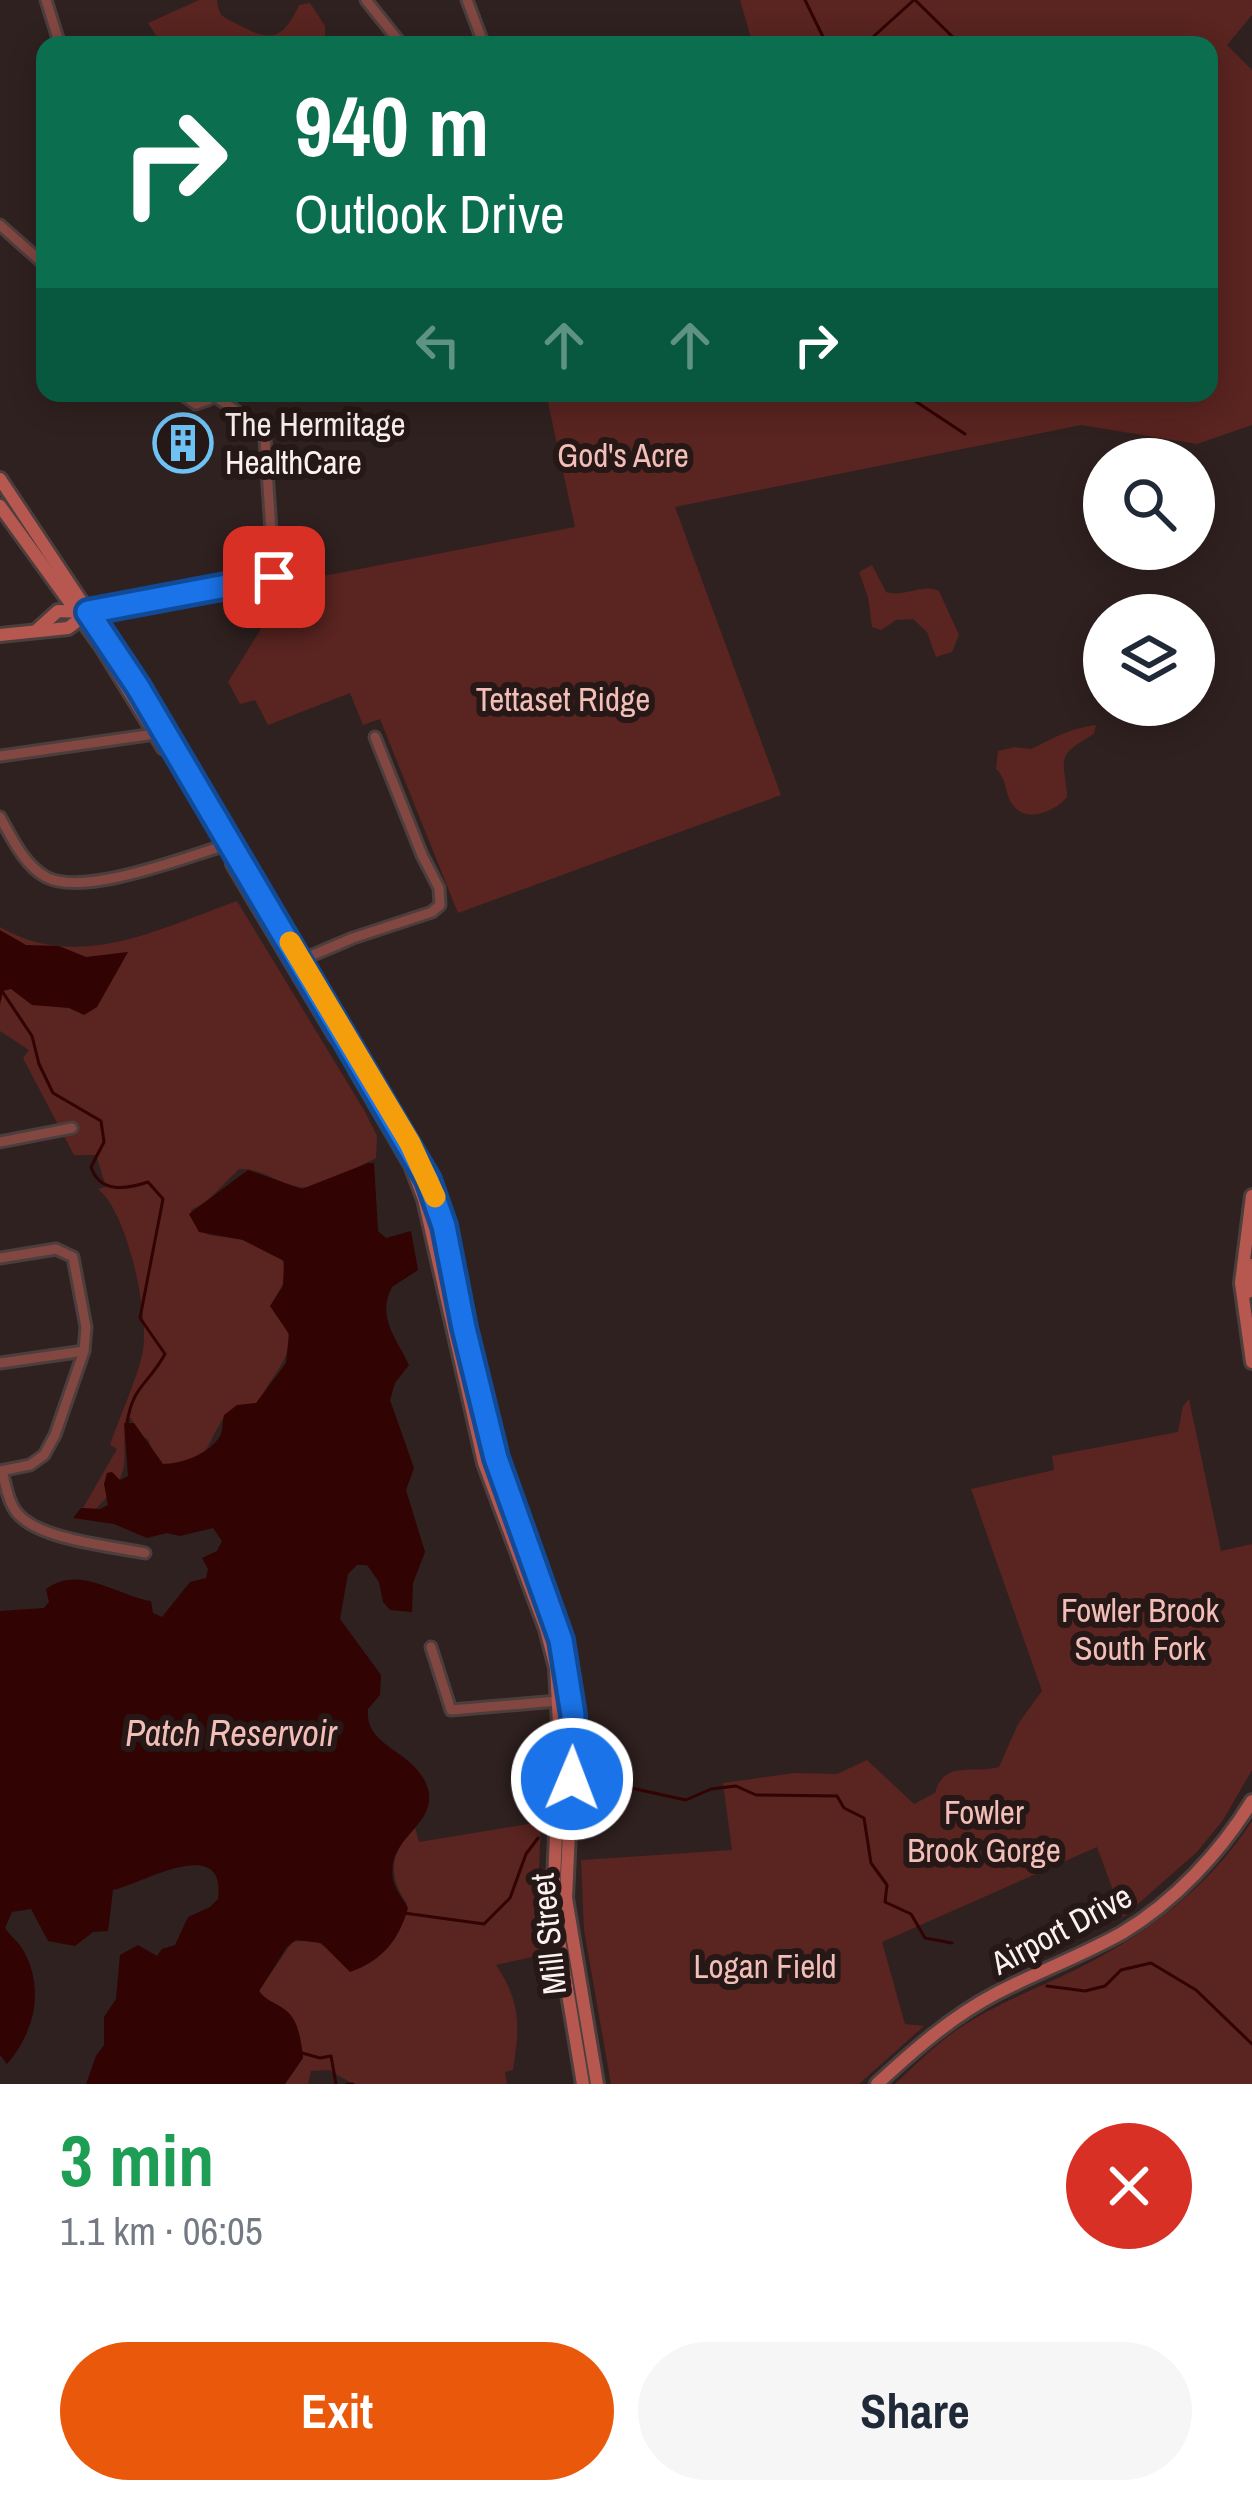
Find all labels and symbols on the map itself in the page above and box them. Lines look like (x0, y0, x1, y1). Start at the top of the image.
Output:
place label: The Hermitage HealthCare (225, 402, 405, 484)
building icon: The Hermitage HealthCare (152, 412, 214, 474)
park label: God's Acre (557, 433, 689, 477)
pin (223, 526, 325, 628)
park label: Tettaset Ridge (476, 677, 650, 721)
park label: Fowler Brook South Fork (1061, 1588, 1220, 1670)
water label: Patch Reservoir (125, 1709, 338, 1757)
position arrow (509, 1716, 635, 1842)
park label: Fowler Brook Gorge (907, 1790, 1061, 1872)
street label: Mill Street (520, 1871, 576, 1997)
street label: Airport Drive (982, 1874, 1139, 1985)
park label: Logan Field (694, 1944, 836, 1988)

